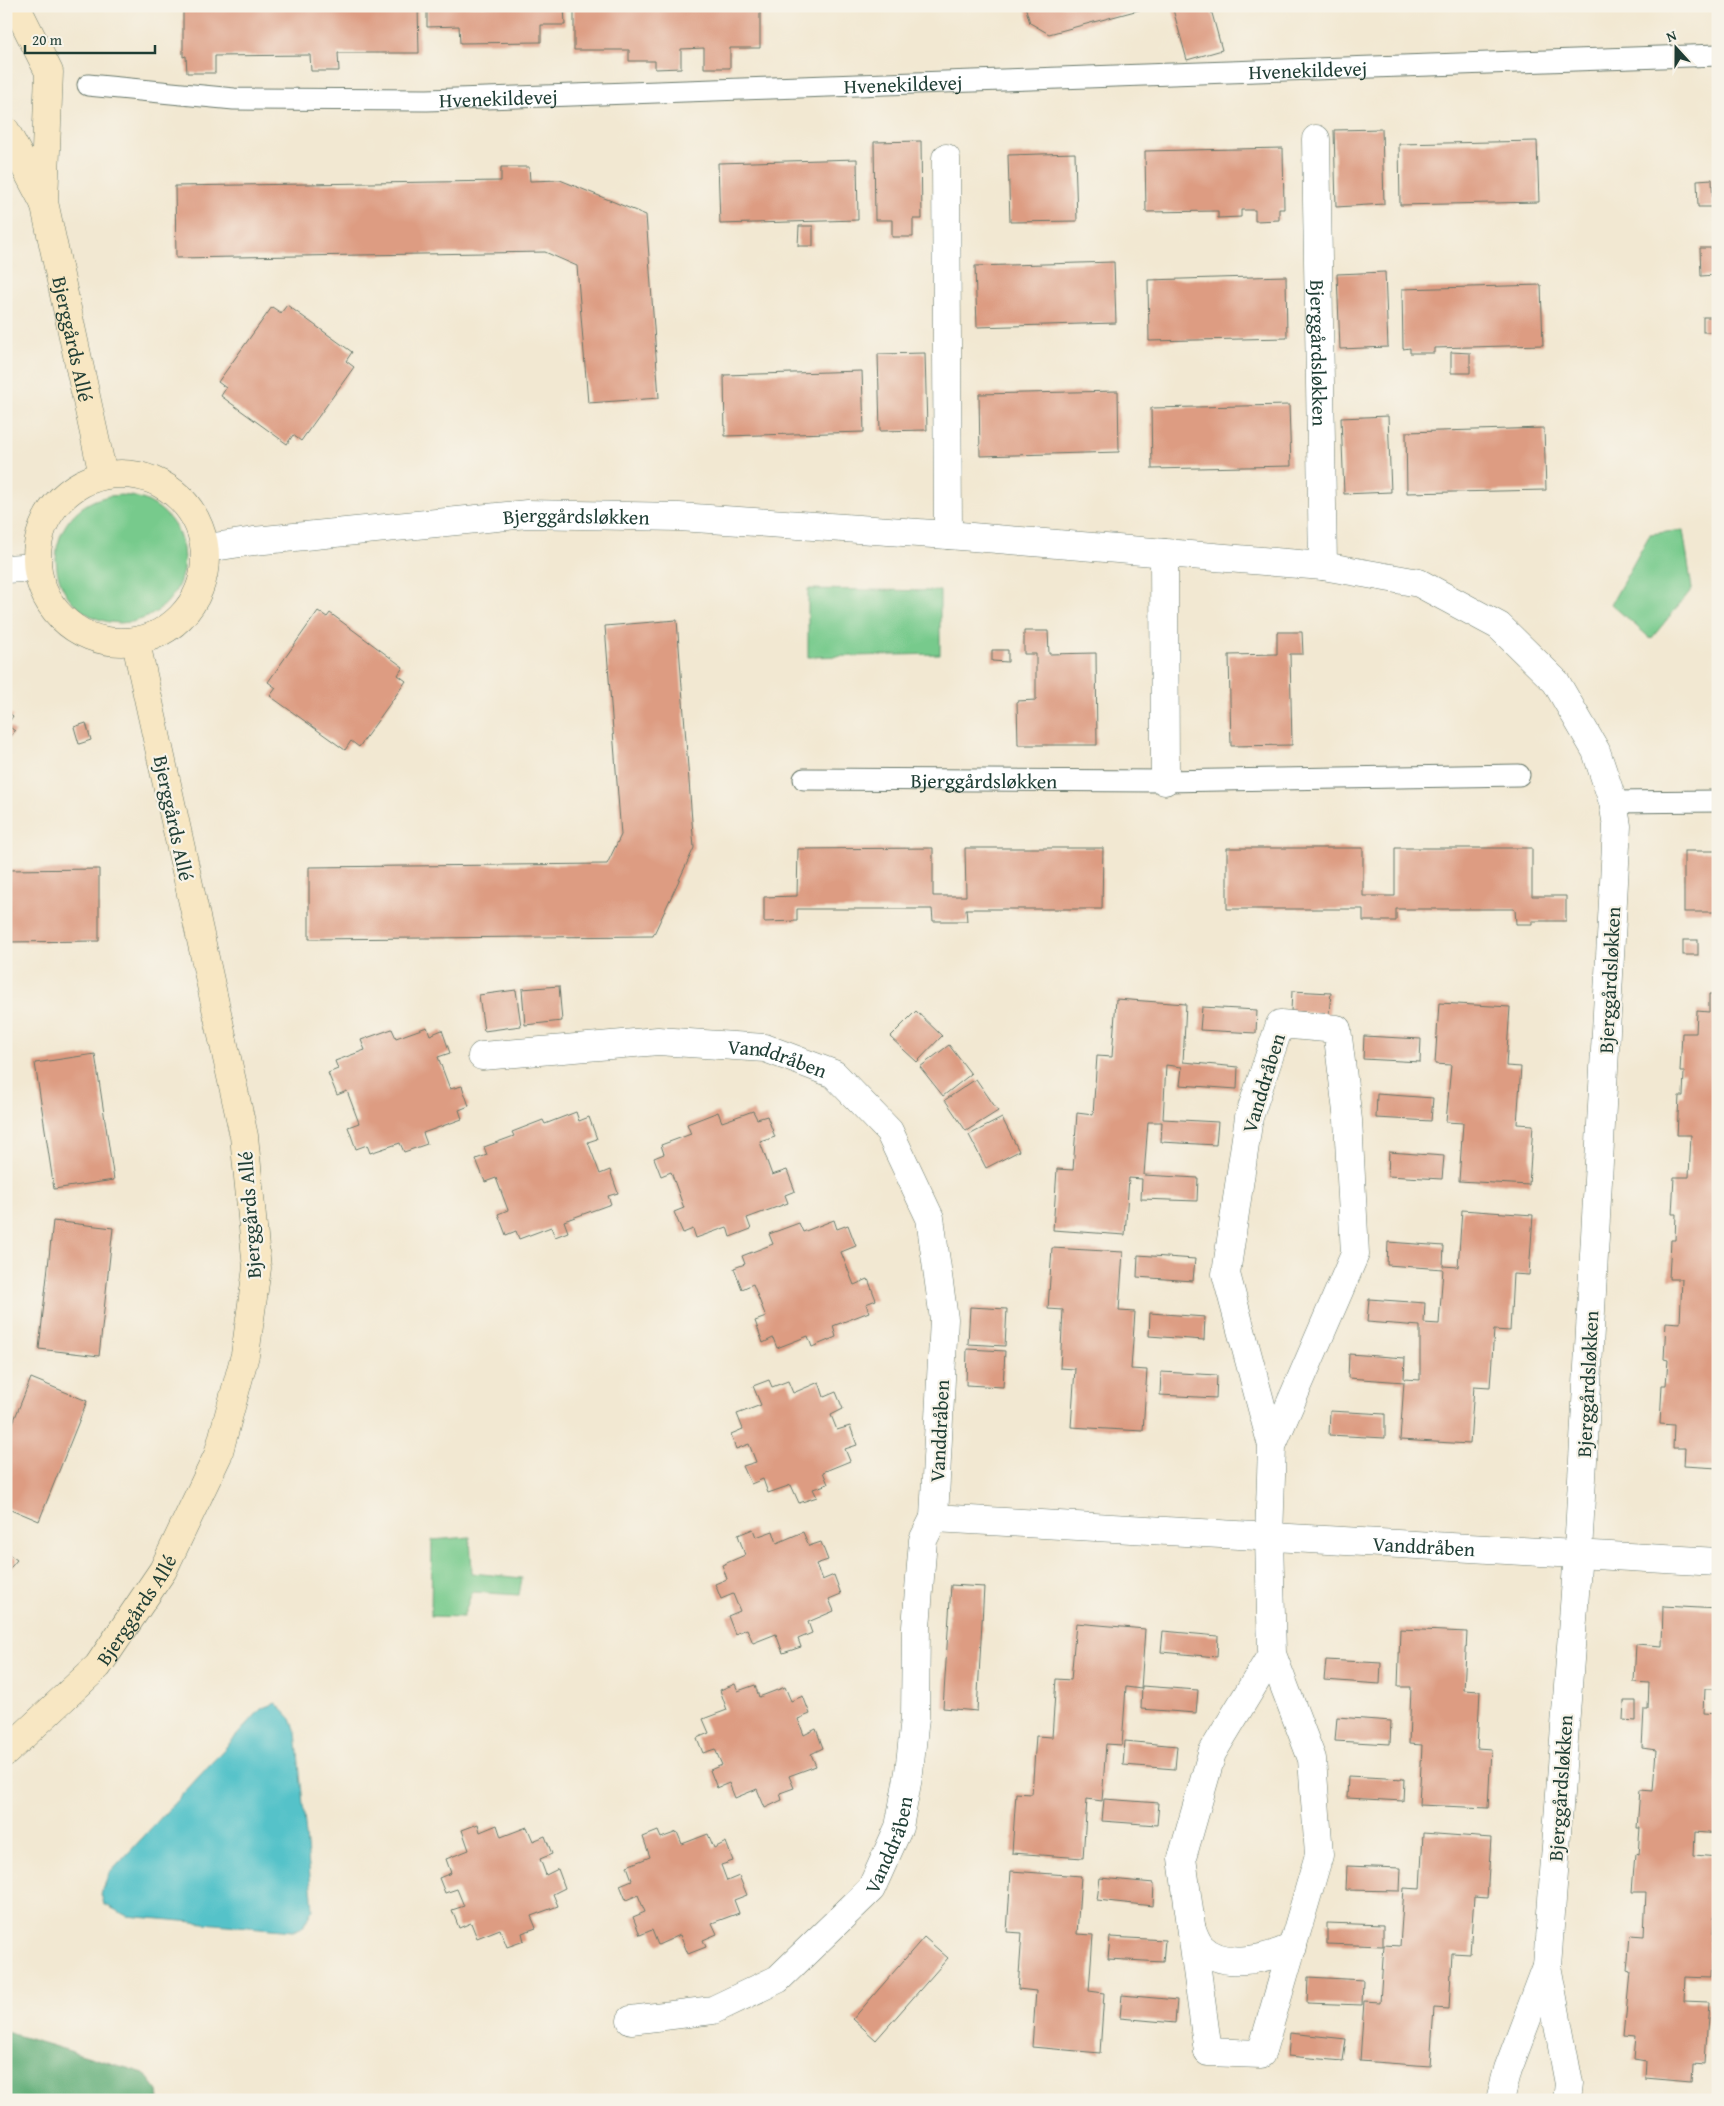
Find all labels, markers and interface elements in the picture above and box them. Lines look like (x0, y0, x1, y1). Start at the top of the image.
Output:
scale bar (25, 22, 155, 54)
north arrow (1652, 22, 1702, 72)
text: N (1663, 25, 1680, 47)
text: 20 m (32, 29, 63, 50)
street label: Hvenekildevej (1248, 53, 1368, 86)
street label: Hvenekildevej (843, 67, 963, 100)
street label: Hvenekildevej (439, 81, 558, 114)
street label: Bjerggårds Allé (46, 274, 101, 404)
street label: Bjerggårdsløkken (1304, 279, 1335, 427)
street label: Bjerggårdsløkken (501, 499, 650, 531)
street label: Bjerggårds Allé (147, 753, 201, 883)
street label: Bjerggårdsløkken (911, 765, 1057, 795)
street label: Bjerggårdsløkken (1591, 906, 1627, 1054)
street label: Vanddråben (1234, 1030, 1292, 1136)
street label: Vanddråben (727, 1031, 831, 1085)
street label: Bjerggårds Allé (230, 1150, 268, 1280)
street label: Bjerggårdsløkken (1569, 1310, 1605, 1458)
street label: Vanddråben (922, 1379, 956, 1483)
street label: Vanddråben (1372, 1528, 1476, 1563)
street label: Bjerggårds Allé (88, 1549, 183, 1671)
street label: Bjerggårdsløkken (1540, 1714, 1580, 1862)
street label: Vanddråben (856, 1794, 919, 1898)

